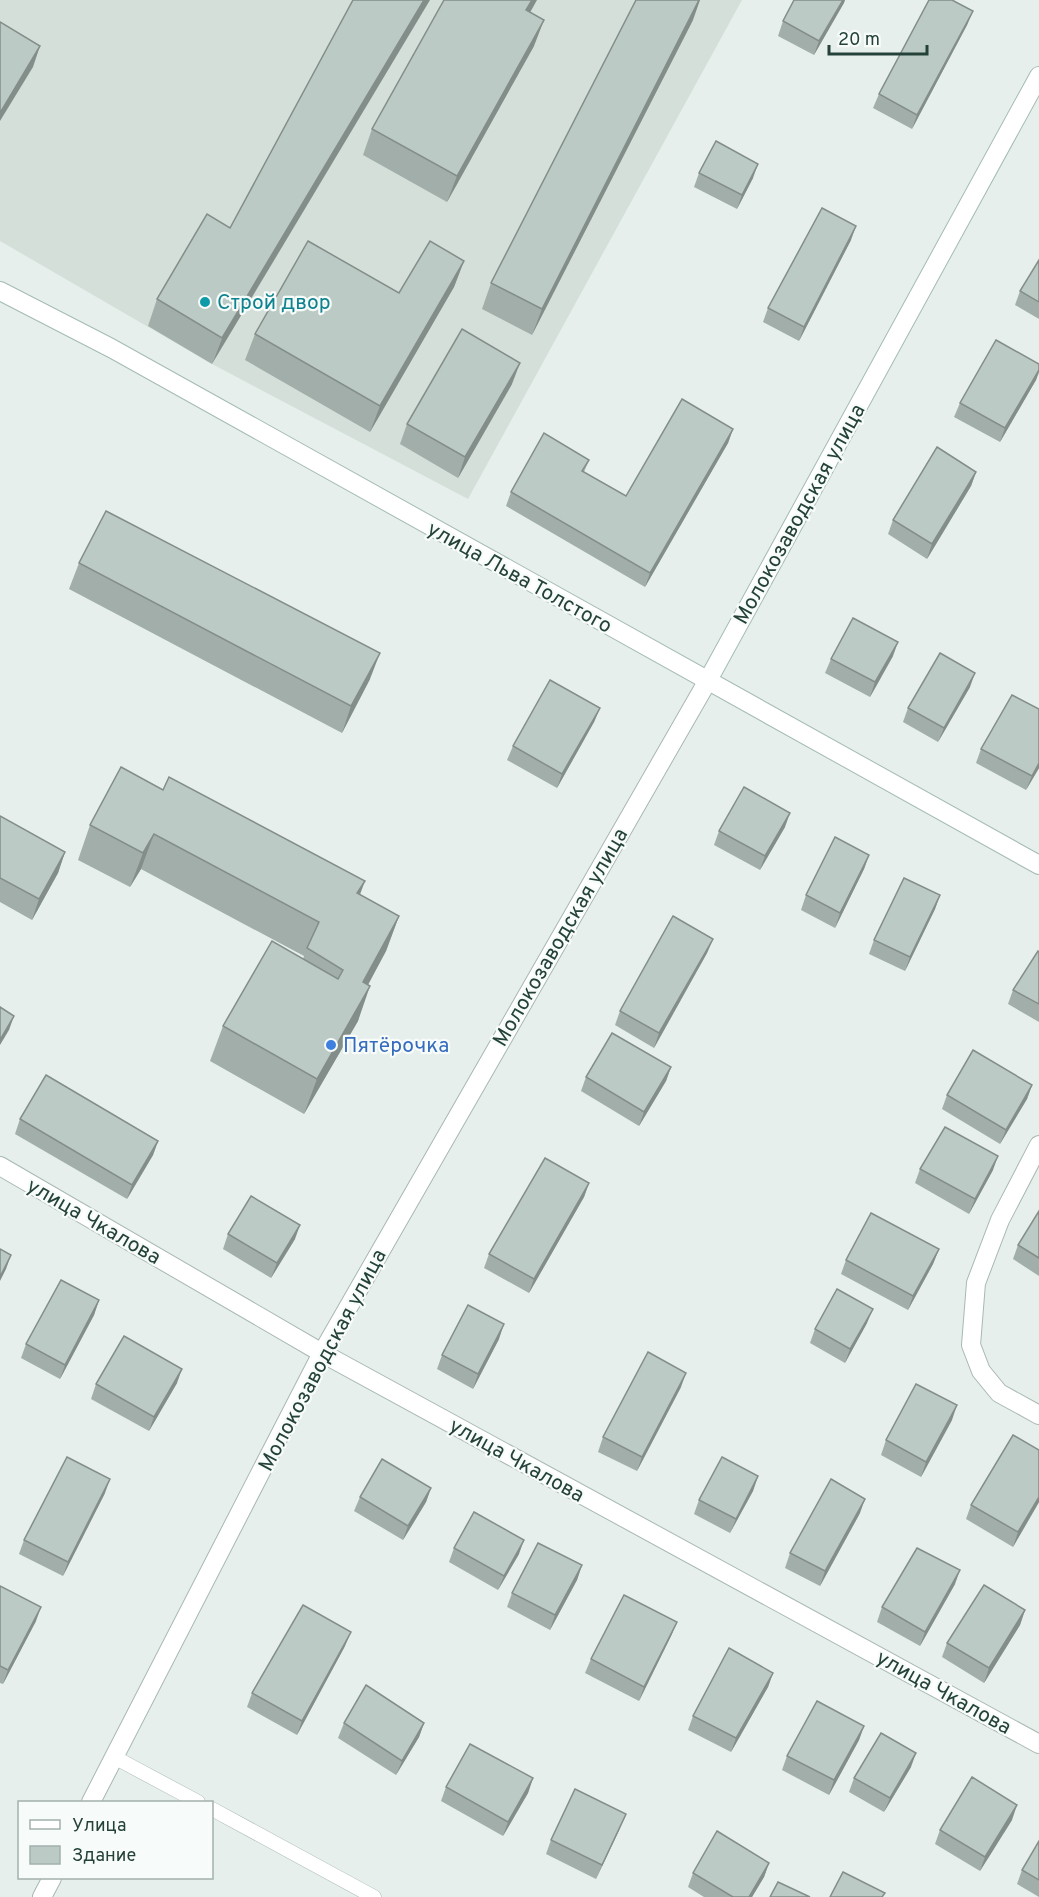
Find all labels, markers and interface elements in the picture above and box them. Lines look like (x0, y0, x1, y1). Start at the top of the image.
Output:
scale bar (829, 18, 926, 56)
text: 20 m (838, 29, 880, 52)
place label: Строй двор (217, 290, 331, 317)
marker: Строй двор (198, 295, 212, 309)
street label: Молокозаводская улица (728, 400, 872, 630)
street label: улица Льва Толстого (422, 516, 617, 640)
street label: Молокозаводская улица (488, 824, 635, 1052)
place label: Пятёрочка (343, 1033, 449, 1060)
marker: Пятёрочка (324, 1038, 338, 1052)
street label: улица Чкалова (21, 1173, 165, 1272)
street label: Молокозаводская улица (253, 1245, 393, 1477)
street label: улица Чкалова (444, 1413, 589, 1510)
street label: улица Чкалова (871, 1645, 1016, 1742)
legend (18, 1801, 213, 1879)
text: Улица (72, 1815, 126, 1838)
text: Здание (72, 1845, 136, 1868)

